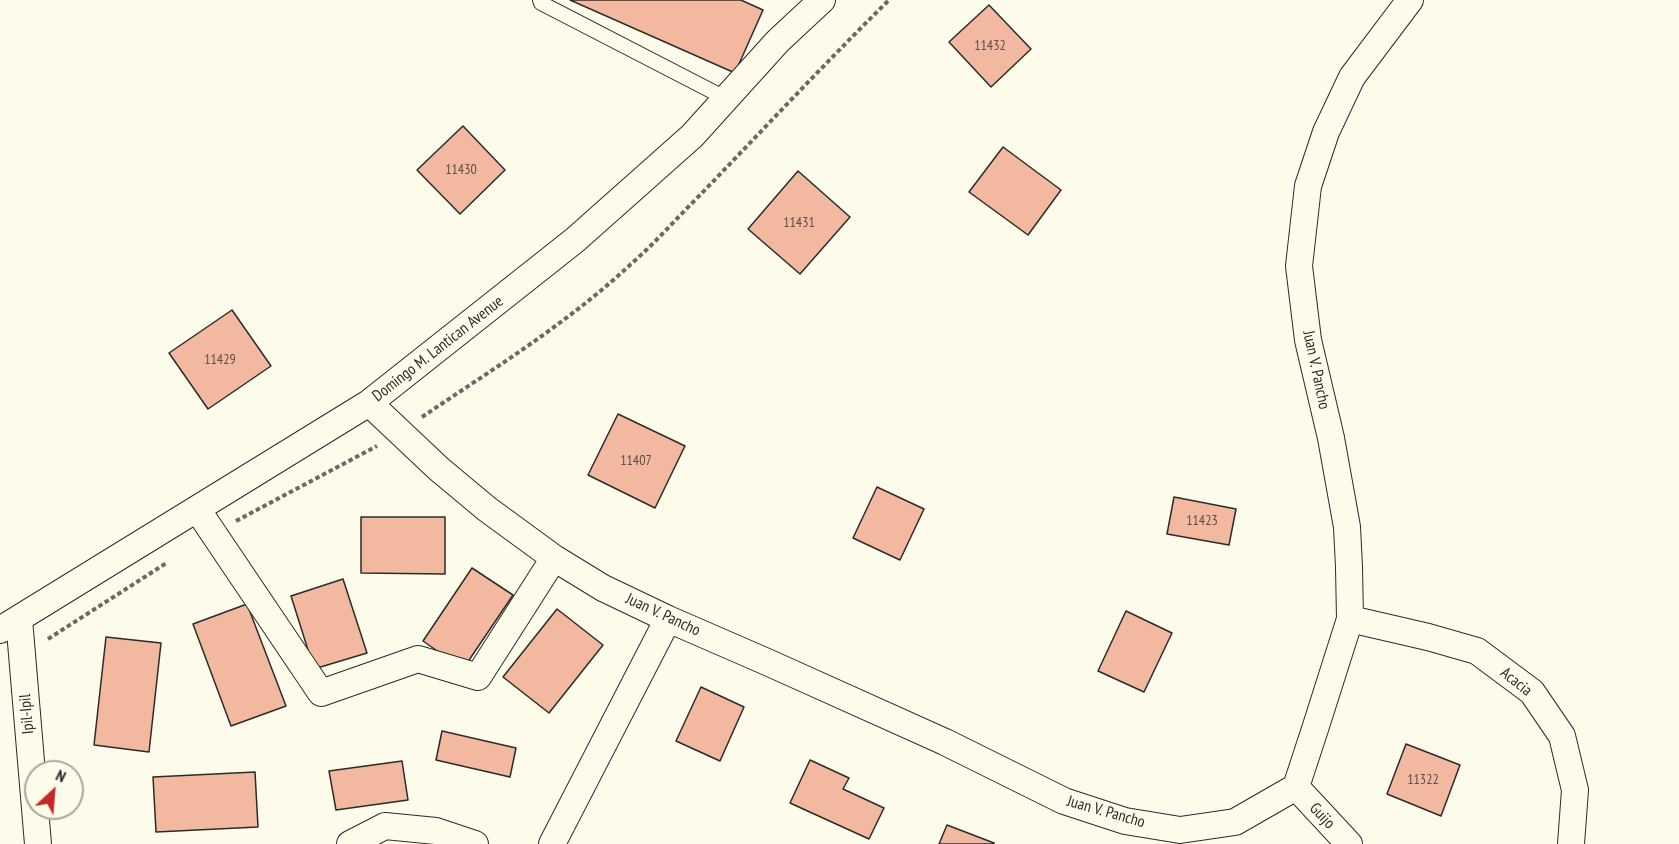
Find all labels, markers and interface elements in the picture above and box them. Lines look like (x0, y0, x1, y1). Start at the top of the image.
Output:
house number: 11432 (974, 38, 1006, 54)
house number: 11430 (445, 162, 477, 178)
house number: 11431 (783, 215, 815, 231)
street label: Domingo M. Lantican Avenue (369, 292, 507, 406)
street label: Juan V. Pancho (1298, 329, 1334, 411)
house number: 11429 (204, 352, 236, 368)
house number: 11407 (620, 453, 652, 469)
house number: 11423 (1186, 513, 1218, 529)
street label: Juan V. Pancho (623, 589, 703, 641)
street label: Acacia (1496, 664, 1536, 700)
street label: Ipil-Ipil (16, 693, 38, 735)
north arrow (24, 760, 84, 820)
text: N (53, 765, 69, 786)
house number: 11322 (1407, 772, 1439, 788)
street label: Juan V. Pancho (1065, 792, 1147, 832)
street label: Guijo (1305, 799, 1339, 833)

